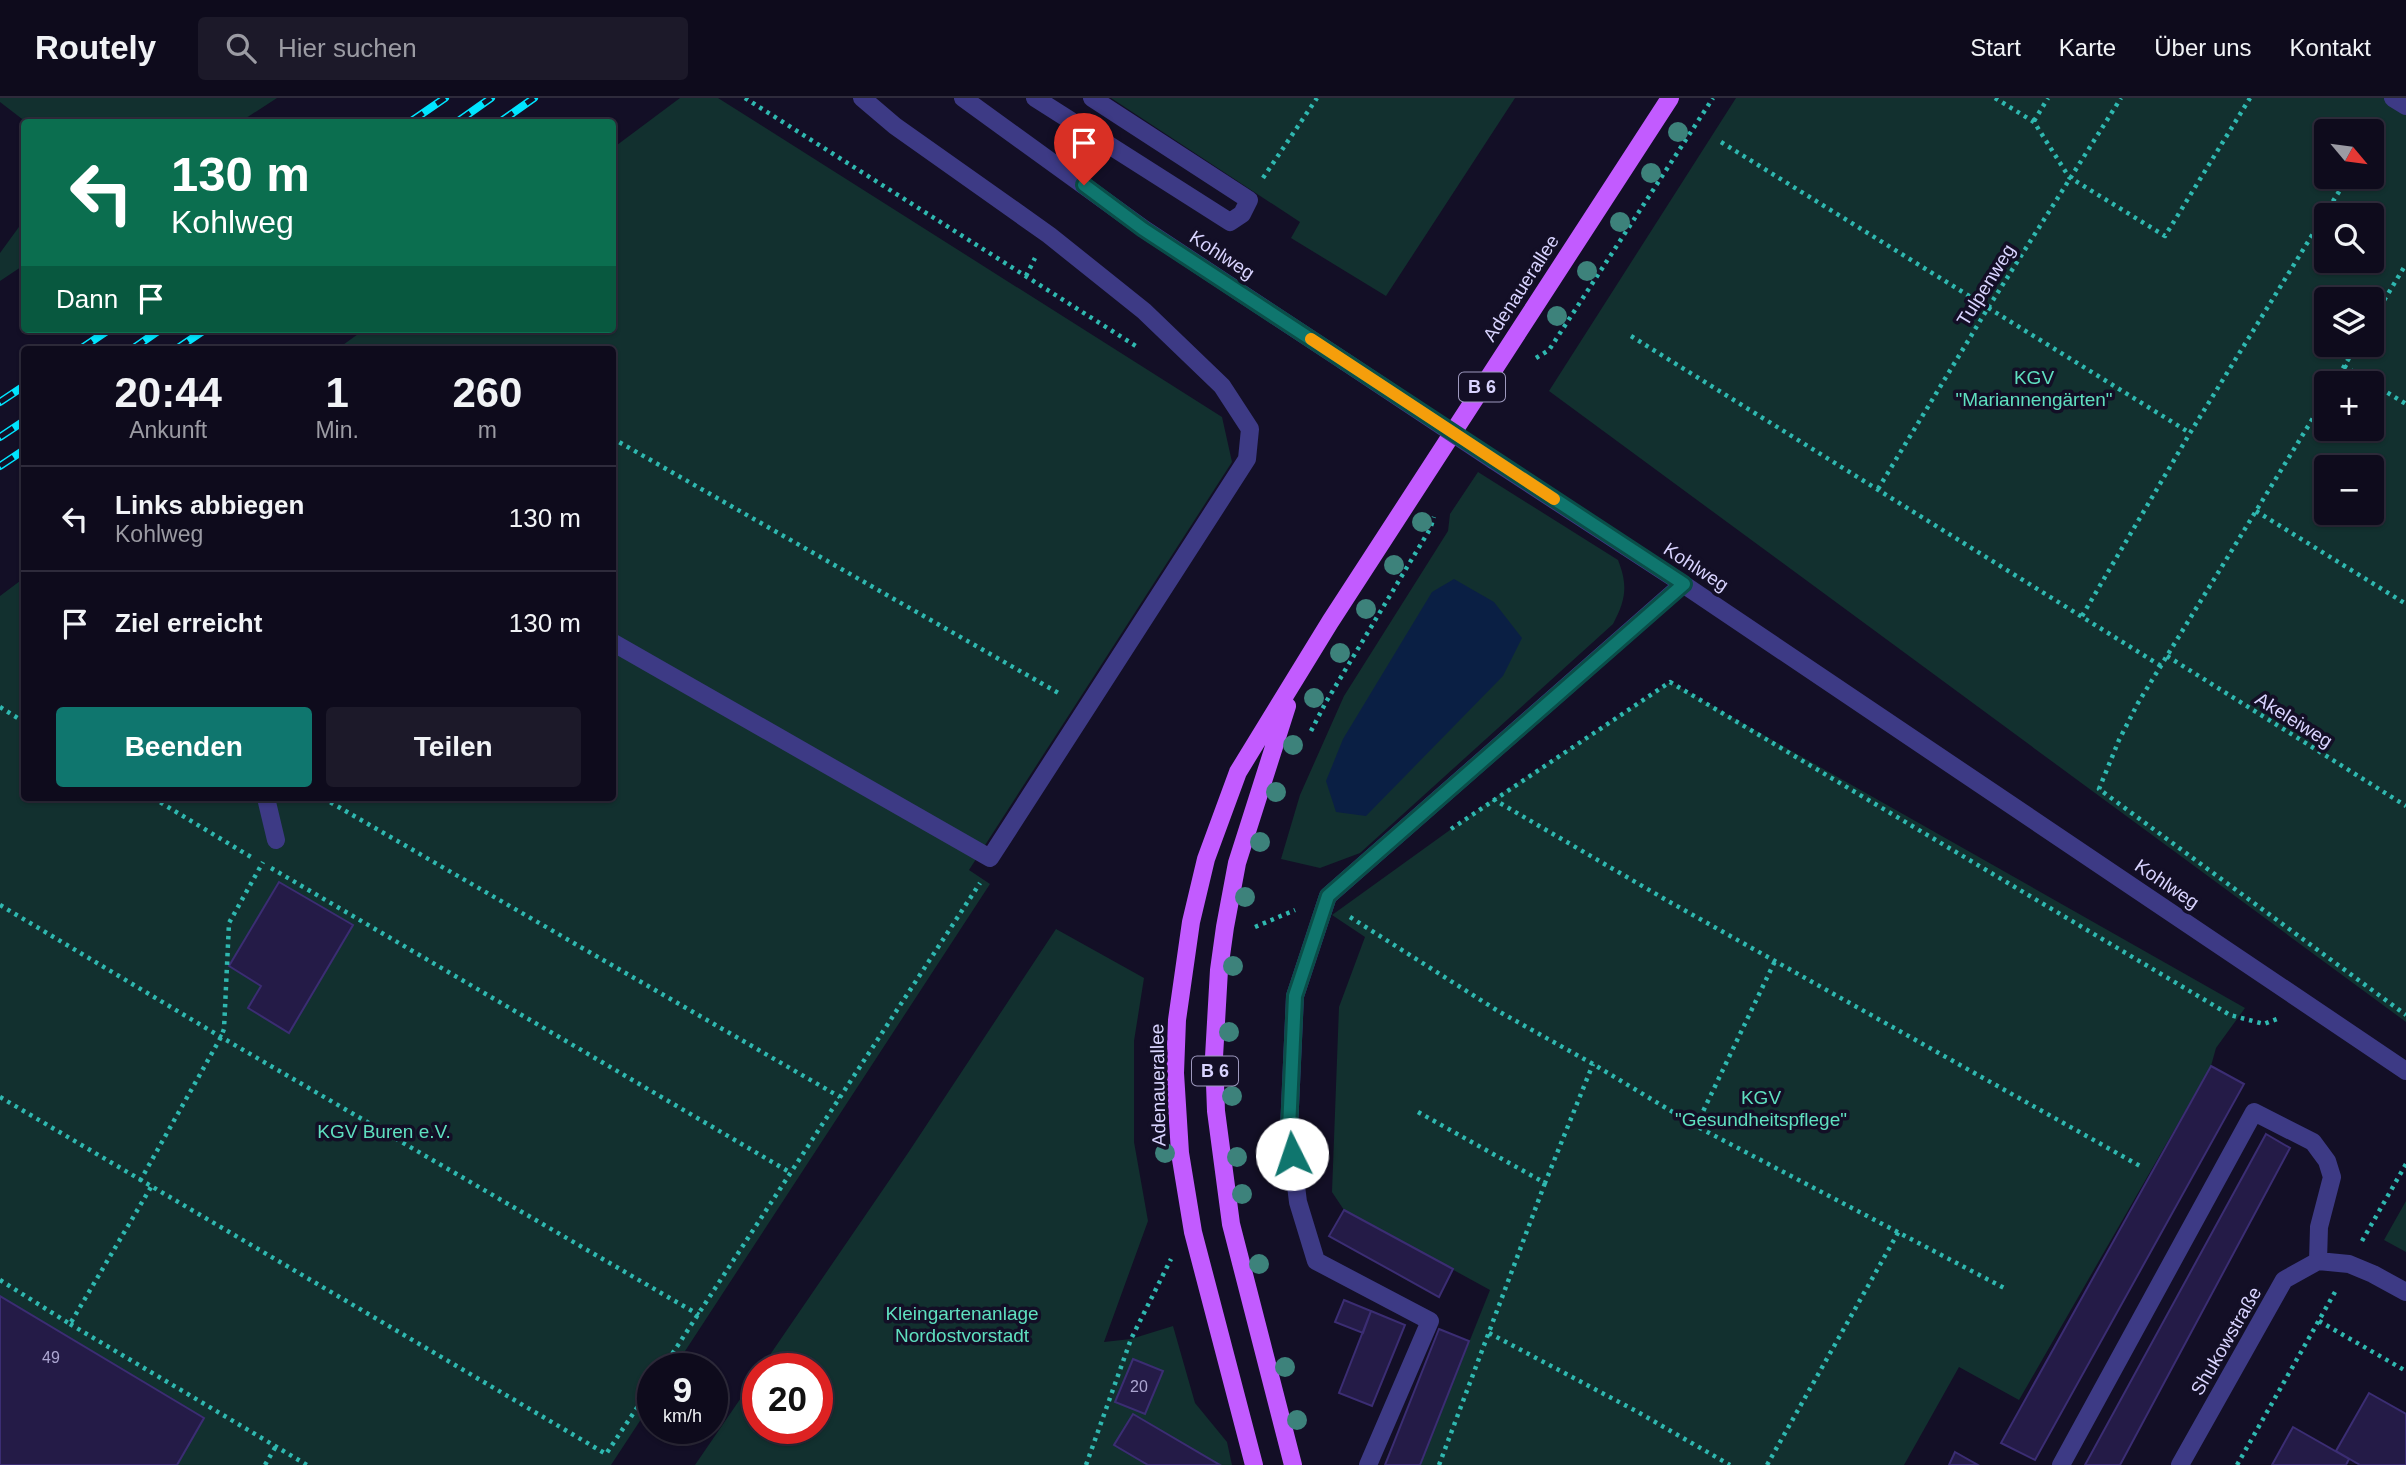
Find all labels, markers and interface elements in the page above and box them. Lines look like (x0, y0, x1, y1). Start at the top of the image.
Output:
search box (198, 17, 688, 80)
text: Routely (35, 29, 156, 66)
icon: search (222, 29, 260, 67)
text: Hier suchen (278, 33, 417, 63)
text: Start (1970, 34, 2021, 61)
text: Karte (2059, 34, 2116, 61)
text: Über uns (2154, 34, 2252, 61)
text: Kontakt (2290, 34, 2371, 61)
pin (1054, 113, 1114, 185)
north arrow (2314, 119, 2384, 189)
map controls (2314, 119, 2384, 525)
icon: arrive (1065, 124, 1103, 162)
icon: left (56, 147, 147, 238)
text: 130 m (171, 147, 310, 201)
button: search (2314, 203, 2384, 273)
text: Kohlweg (171, 204, 294, 240)
street label: Kohlweg (1186, 226, 1258, 284)
street label: Adenauerallee (1479, 231, 1563, 345)
street label: Tulpenweg (1953, 240, 2019, 330)
icon: arrive (132, 280, 170, 318)
text: Dann (56, 284, 118, 314)
button: layers (2314, 287, 2384, 357)
park label: KGV "Mariannengärten" (1955, 367, 2113, 410)
text: 20:44 (115, 369, 222, 416)
text: 1 (325, 369, 349, 416)
text: 260 (452, 369, 522, 416)
button: + (2314, 371, 2384, 441)
road number: B 6 (1459, 372, 1505, 402)
text: Ankunft (129, 417, 207, 443)
text: Min. (315, 417, 359, 443)
text: m (478, 417, 497, 443)
button: − (2314, 455, 2384, 525)
text: Links abbiegen (115, 490, 304, 520)
icon: left (56, 500, 94, 538)
text: 130 m (509, 503, 581, 533)
text: Kohlweg (115, 521, 203, 547)
street label: Kohlweg (1660, 538, 1732, 596)
icon: arrive (56, 605, 94, 643)
text: Ziel erreicht (115, 608, 262, 638)
text: 130 m (509, 608, 581, 638)
street label: Akeleiweg (2252, 688, 2336, 752)
button: Beenden (56, 707, 312, 787)
button: Teilen (326, 707, 581, 787)
street label: Kohlweg (2131, 855, 2203, 913)
street label: Adenauerallee (1146, 1024, 1170, 1146)
road number: B 6 (1192, 1056, 1238, 1086)
park label: KGV "Gesundheitspflege" (1675, 1087, 1847, 1130)
position arrow (1255, 1117, 1329, 1191)
park label: KGV Buren e.V. (317, 1121, 451, 1142)
street label: Shukowstraße (2187, 1283, 2265, 1399)
park label: Kleingartenanlage Nordostvorstadt (885, 1303, 1039, 1346)
house number: 49 (42, 1349, 60, 1366)
speed limit sign: 20 (742, 1353, 833, 1444)
text: 9 (673, 1370, 692, 1409)
house number: 20 (1130, 1378, 1148, 1395)
text: km/h (663, 1406, 702, 1426)

